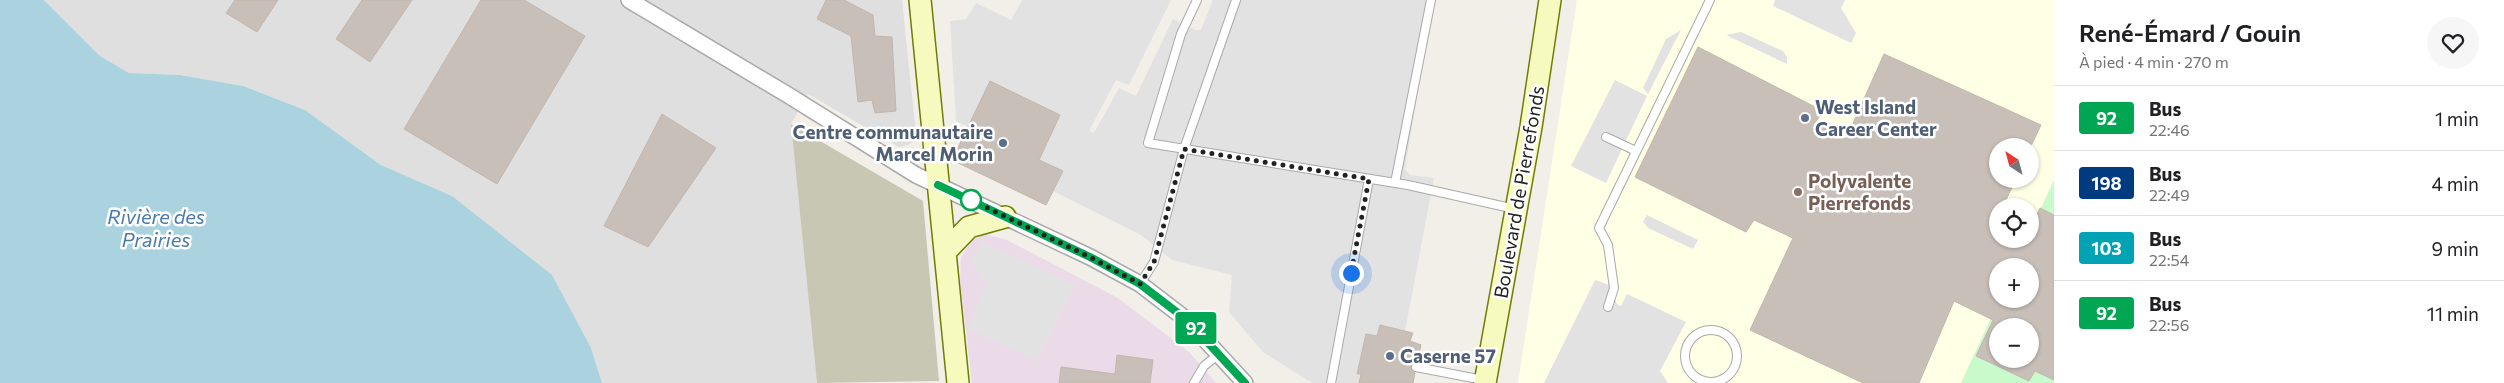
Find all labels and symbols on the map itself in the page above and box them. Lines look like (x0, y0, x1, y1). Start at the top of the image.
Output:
street label: Boulevard de Pierrefonds (1488, 84, 1549, 300)
place label: West Island Career Center (1815, 95, 1937, 140)
marker: West Island Career Center (1799, 112, 1811, 124)
place label: Centre communautaire Marcel Morin (792, 120, 993, 165)
marker: Centre communautaire Marcel Morin (997, 137, 1009, 149)
north arrow (1989, 138, 2039, 188)
place label: Polyvalente Pierrefonds (1808, 169, 1911, 214)
marker: Polyvalente Pierrefonds (1792, 186, 1804, 198)
unlabelled marker (960, 189, 982, 211)
water label: Rivière des Prairies (107, 204, 205, 251)
your location (1339, 261, 1364, 286)
line badge: 92 (1174, 312, 1218, 344)
place label: Caserne 57 (1400, 344, 1496, 367)
marker: Caserne 57 (1384, 350, 1396, 362)

